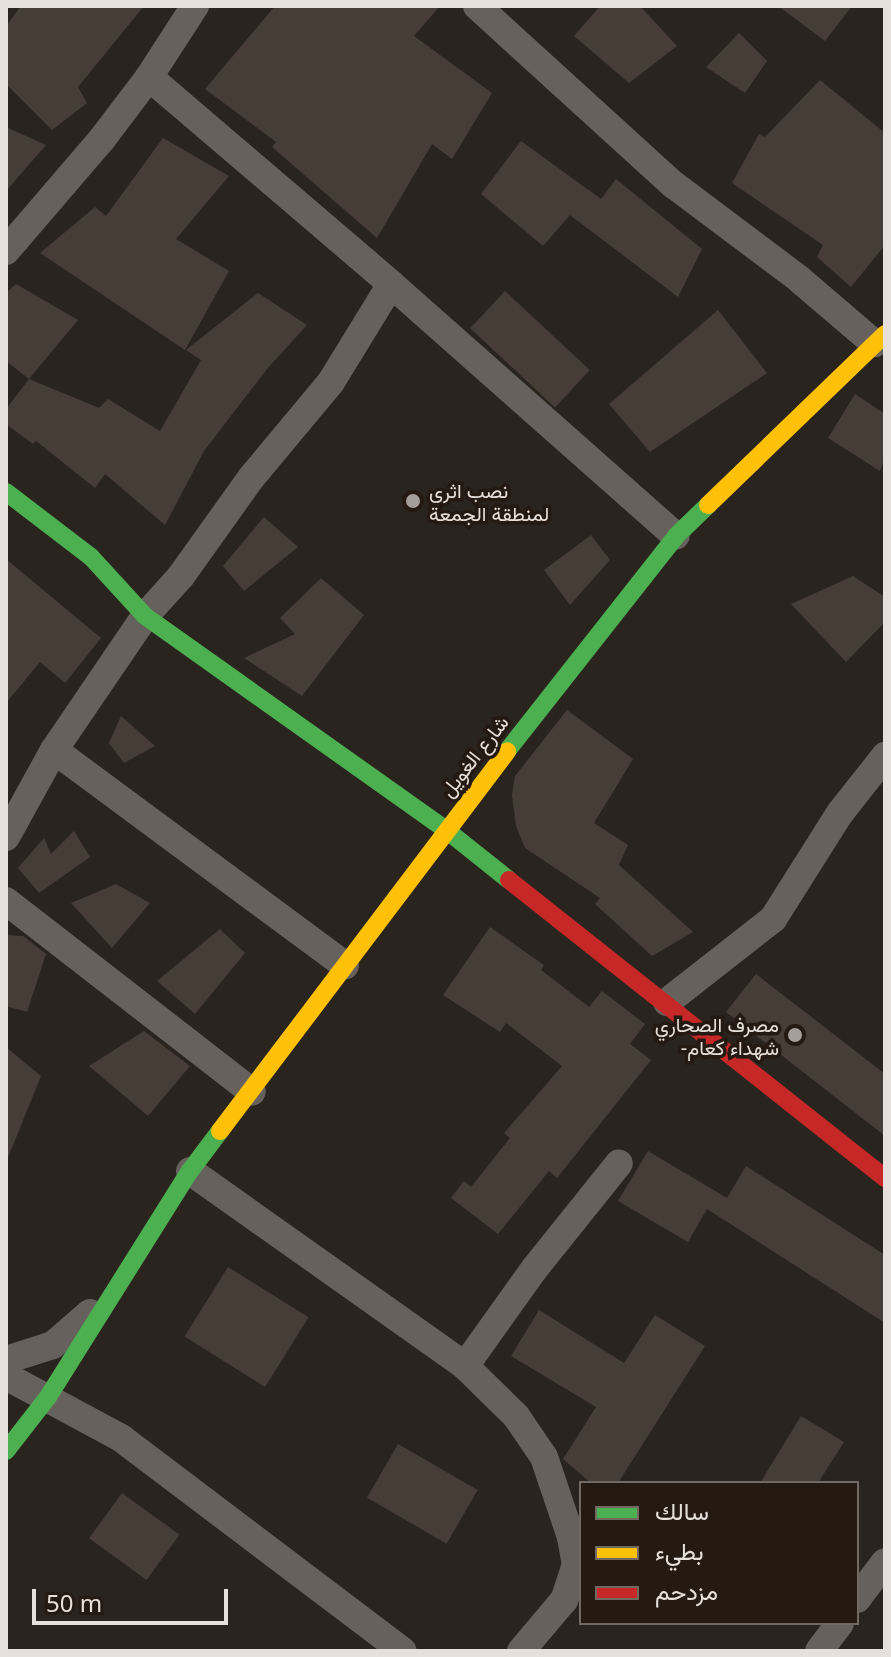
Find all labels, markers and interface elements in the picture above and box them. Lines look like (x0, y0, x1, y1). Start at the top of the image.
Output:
place label: نصب اثري لمنطقة الجمعة (429, 478, 549, 525)
marker: نصب اثري لمنطقة الجمعة (404, 492, 422, 510)
street label: شارع الغويل (435, 711, 513, 801)
place label: مصرف الصحاري -شهداء كعام (655, 1012, 779, 1059)
marker: مصرف الصحاري -شهداء كعام (786, 1026, 804, 1044)
legend (579, 1481, 859, 1625)
text: سالك (655, 1494, 709, 1527)
text: بطيء (655, 1534, 704, 1567)
scale bar (36, 1573, 232, 1623)
text: مزدحم (655, 1574, 718, 1607)
text: 50 m (46, 1586, 102, 1619)

